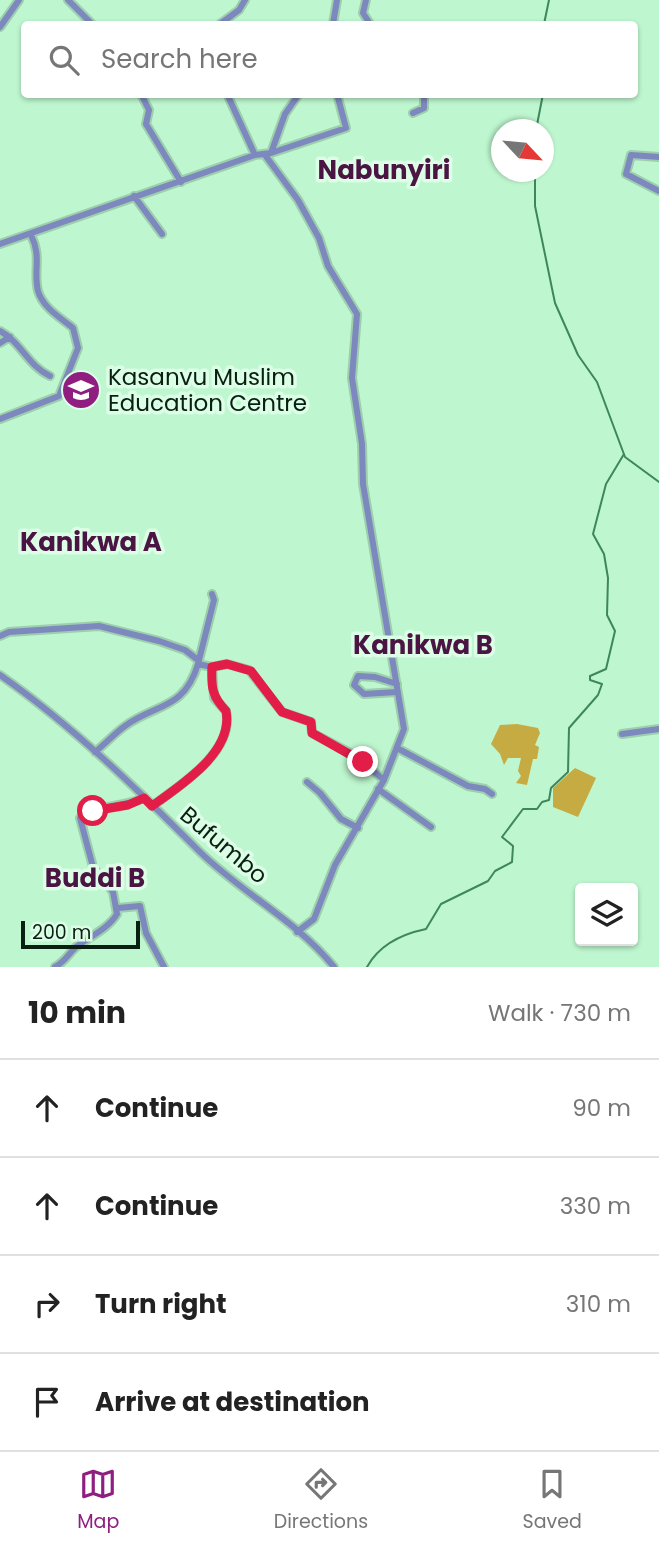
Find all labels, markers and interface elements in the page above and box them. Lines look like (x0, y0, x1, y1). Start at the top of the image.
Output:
search box (21, 21, 638, 98)
icon: search (45, 41, 83, 79)
text: Search here (101, 41, 258, 77)
north arrow (491, 119, 554, 182)
district label: Nabunyiri (318, 152, 450, 188)
place label: Kasanvu Muslim Education Centre (108, 361, 307, 419)
school or university icon: Kasanvu Muslim Education Centre (60, 369, 102, 411)
district label: Kanikwa A (20, 524, 162, 560)
district label: Kanikwa B (353, 627, 493, 663)
route end (347, 746, 378, 777)
route start (77, 795, 108, 826)
street label: Bufumbo (173, 799, 275, 891)
district label: Buddi B (45, 860, 145, 896)
map controls (575, 883, 638, 946)
button: layers (575, 883, 638, 946)
scale bar (21, 918, 140, 950)
text: 200 m (32, 919, 91, 946)
text: 10 min (28, 991, 126, 1034)
text: Walk · 730 m (488, 997, 631, 1029)
icon: ahead (28, 1089, 66, 1127)
text: Continue (95, 1090, 218, 1126)
text: 90 m (572, 1092, 631, 1124)
icon: ahead (28, 1187, 66, 1225)
text: Continue (95, 1188, 218, 1224)
text: 330 m (560, 1190, 631, 1222)
icon: right (28, 1285, 66, 1323)
text: Turn right (95, 1286, 227, 1322)
text: 310 m (566, 1288, 631, 1320)
icon: arrive (28, 1383, 66, 1421)
text: Arrive at destination (95, 1384, 370, 1420)
tab: Map (77, 1465, 119, 1536)
tab: Directions (274, 1465, 368, 1536)
tab: Saved (523, 1465, 582, 1536)

